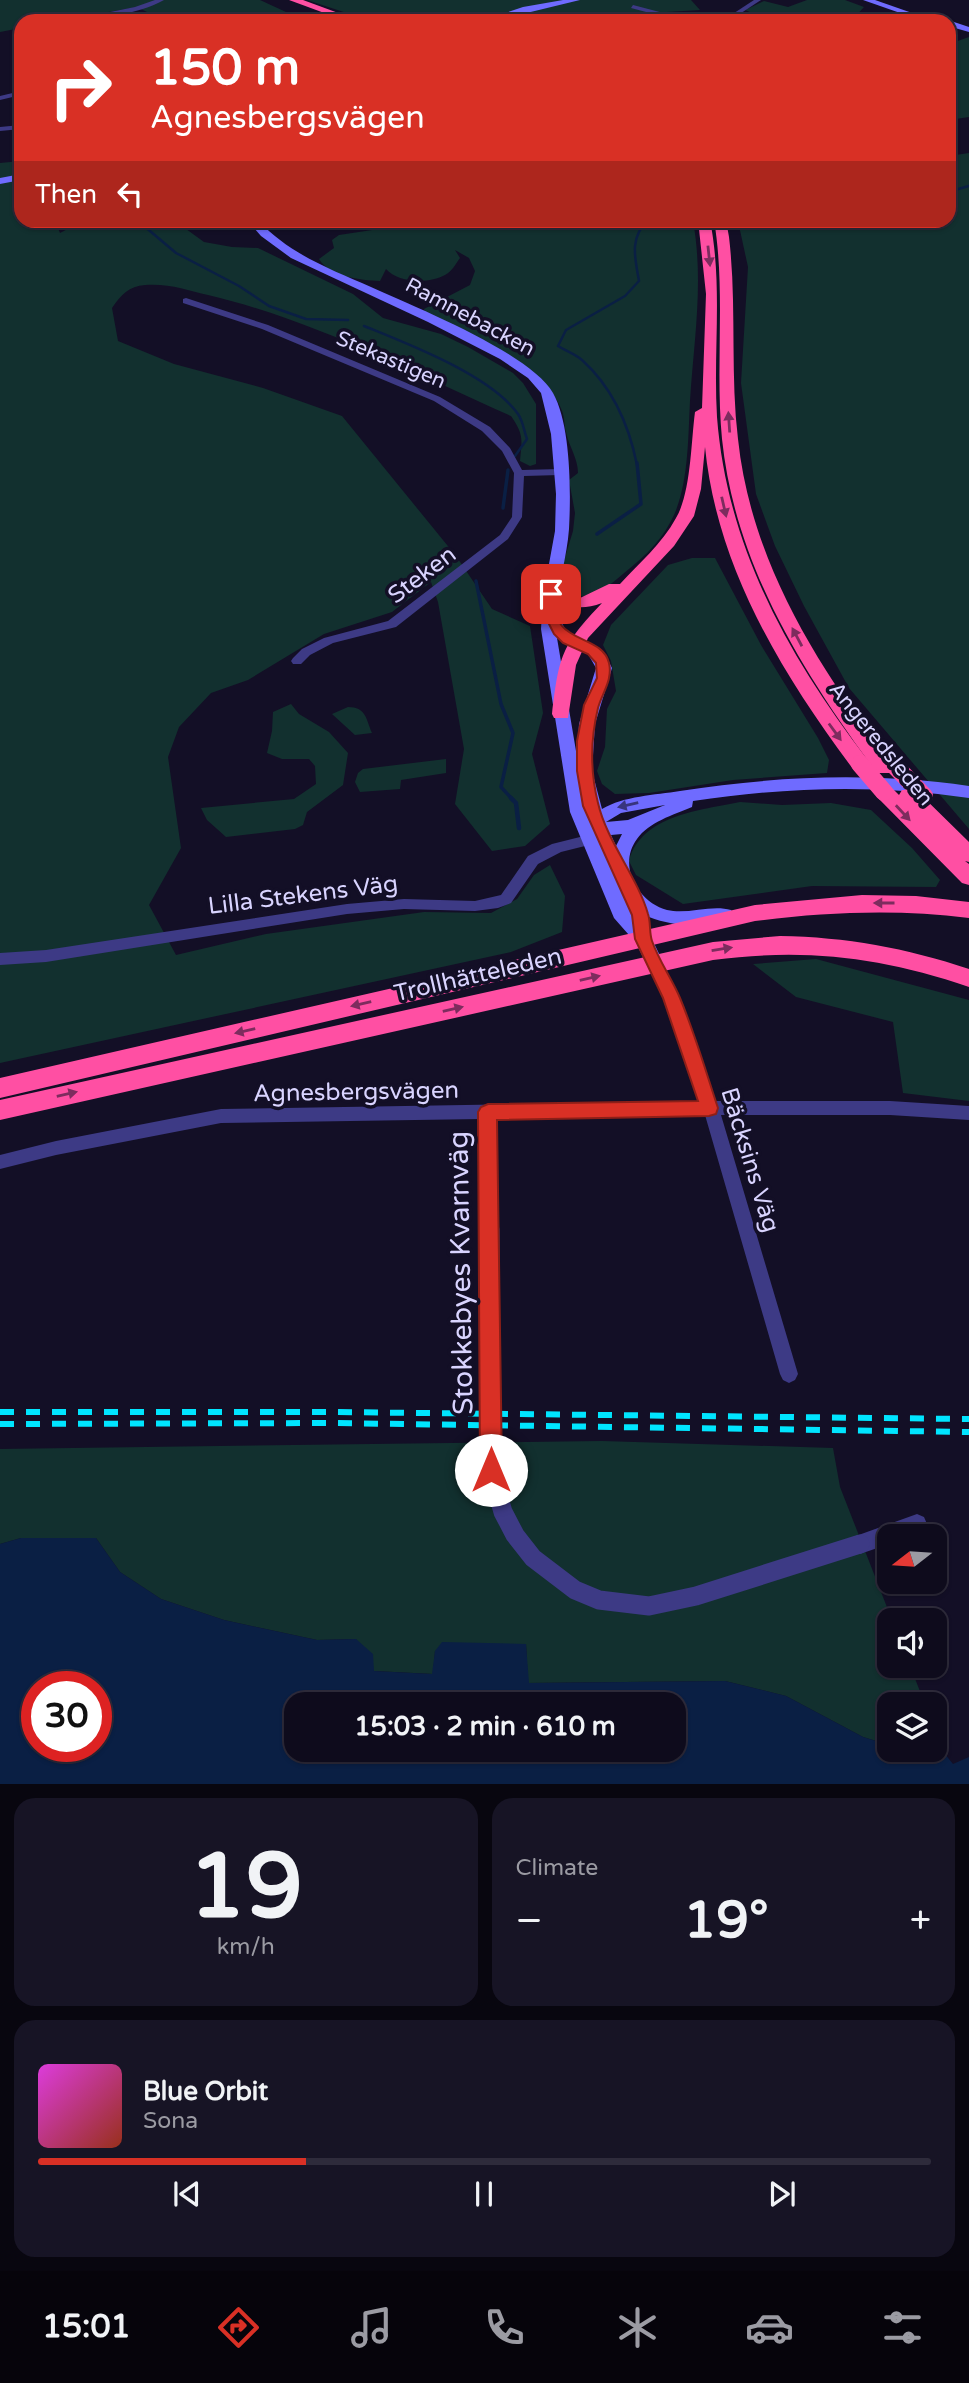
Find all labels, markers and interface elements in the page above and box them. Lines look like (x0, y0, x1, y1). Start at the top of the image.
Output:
text: 150 m (150, 39, 300, 98)
icon: right (35, 42, 126, 133)
text: Agnesbergsvägen (150, 99, 425, 137)
icon: left (111, 175, 149, 213)
text: Then (35, 179, 97, 210)
one-way arrow (704, 245, 715, 267)
street label: Ramnebacken (401, 272, 539, 362)
street label: Stekastigen (333, 326, 449, 394)
one-way arrow (723, 410, 734, 432)
one-way arrow (719, 496, 730, 518)
street label: Steken (382, 540, 462, 610)
pin (521, 564, 581, 624)
icon: arrive (532, 575, 570, 613)
one-way arrow (791, 627, 803, 646)
street label: Angeredsleden (824, 677, 938, 811)
one-way arrow (828, 722, 842, 741)
one-way arrow (617, 800, 639, 811)
one-way arrow (895, 804, 912, 821)
street label: Lilla Stekens Väg (206, 869, 400, 921)
one-way arrow (873, 897, 895, 909)
street label: Trollhätteleden (391, 942, 565, 1008)
one-way arrow (711, 944, 733, 955)
one-way arrow (579, 973, 601, 984)
one-way arrow (350, 999, 372, 1010)
one-way arrow (442, 1003, 464, 1014)
one-way arrow (234, 1026, 256, 1037)
street label: Agnesbergsvägen (253, 1076, 459, 1108)
street label: Bäcksins Väg (714, 1084, 786, 1236)
one-way arrow (56, 1089, 78, 1100)
street label: Stokkebyes Kvarnväg (442, 1131, 480, 1415)
position arrow (454, 1433, 528, 1507)
north arrow (877, 1524, 947, 1594)
map controls (877, 1524, 947, 1762)
button: sound (877, 1608, 947, 1678)
speed limit sign: 30 (21, 1671, 112, 1762)
button: layers (877, 1692, 947, 1762)
text: 15:03 · 2 min · 610 m (354, 1711, 616, 1742)
text: 19 (189, 1832, 303, 1942)
text: Climate (516, 1854, 598, 1882)
text: 19° (684, 1889, 769, 1952)
text: − (516, 1898, 543, 1944)
text: + (910, 1898, 931, 1944)
text: km/h (217, 1933, 275, 1961)
text: Blue Orbit (143, 2076, 268, 2107)
text: Sona (143, 2107, 198, 2135)
icon: previous (168, 2175, 206, 2213)
icon: pause (465, 2175, 503, 2213)
icon: next (763, 2175, 801, 2213)
icon: directions (214, 2303, 263, 2352)
icon: music (347, 2303, 396, 2352)
icon: phone (480, 2303, 529, 2352)
icon: climate (613, 2303, 662, 2352)
icon: car (745, 2303, 794, 2352)
icon: filters (878, 2303, 927, 2352)
text: 15:01 (42, 2308, 131, 2346)

